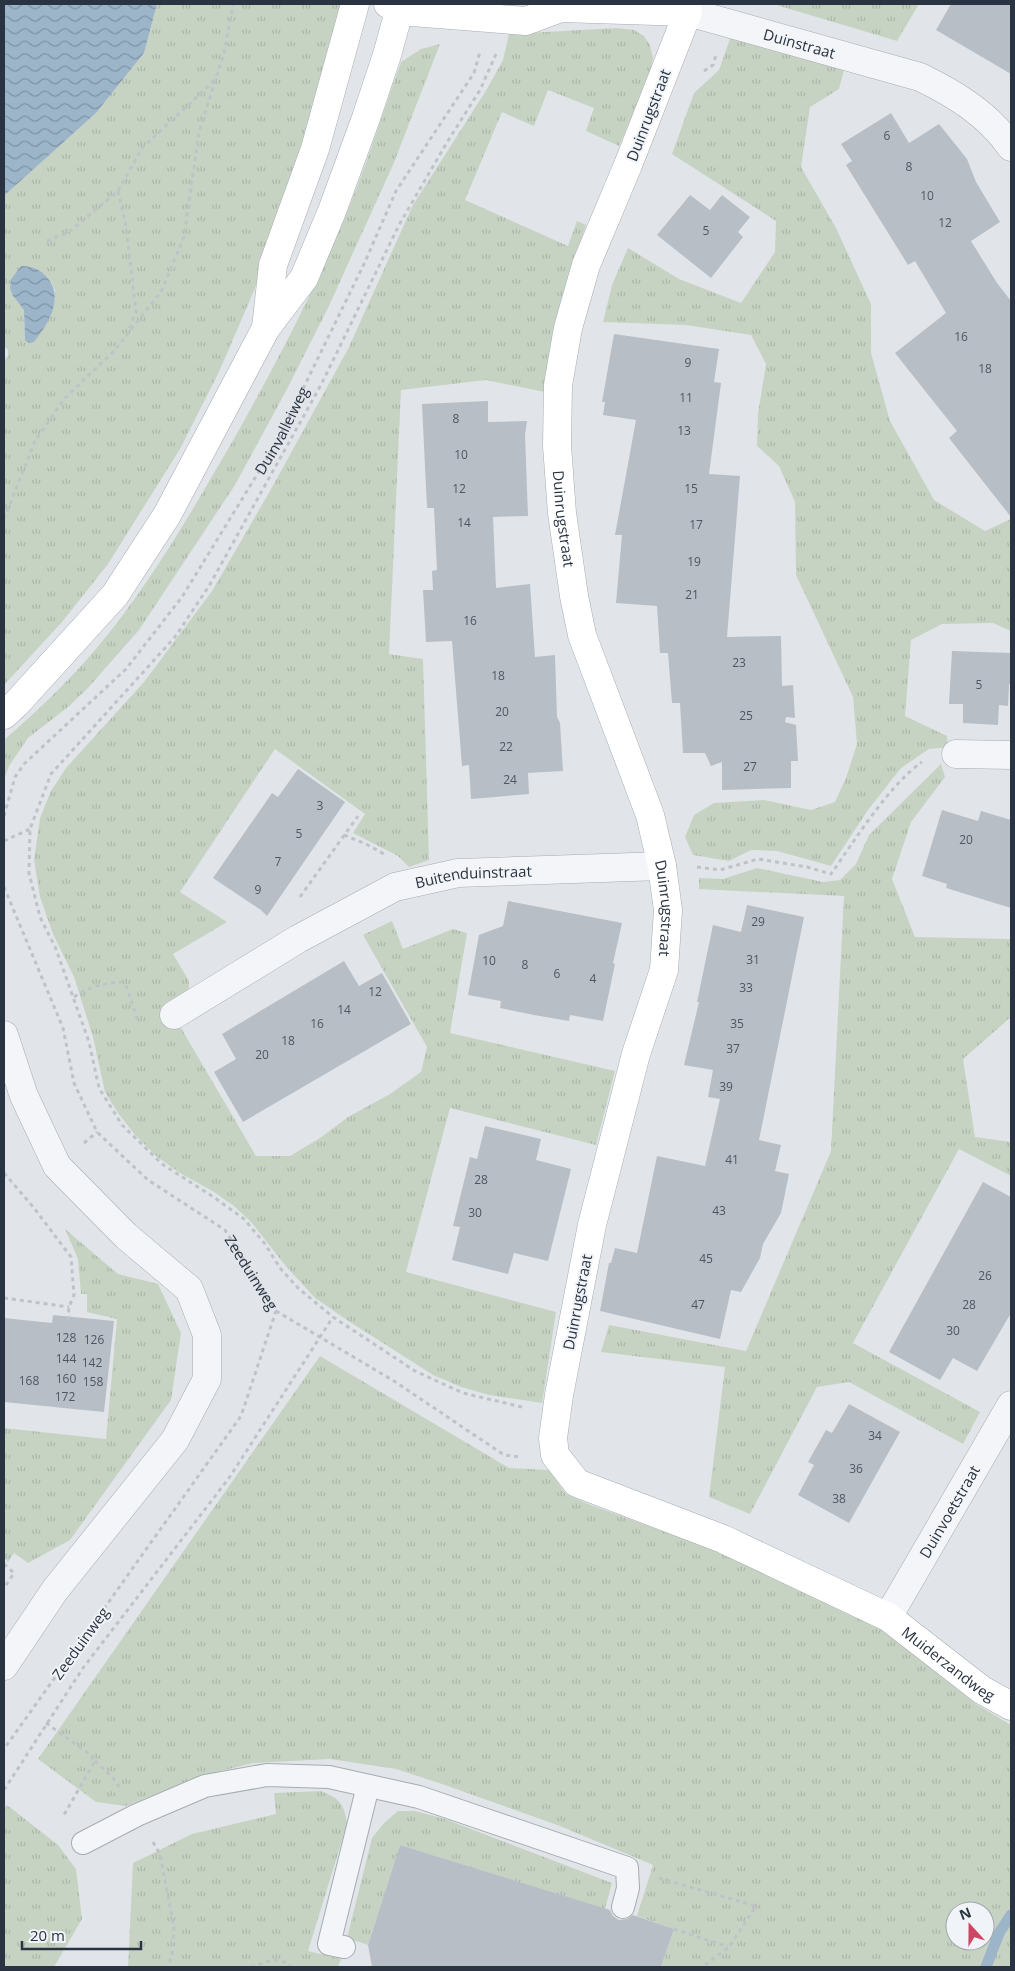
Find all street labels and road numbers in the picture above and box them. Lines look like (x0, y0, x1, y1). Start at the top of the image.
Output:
street label: Duinstraat (761, 24, 838, 63)
street label: Duinrugstraat (621, 66, 675, 164)
street label: Duinvalleiweg (250, 383, 313, 478)
street label: Duinrugstraat (549, 470, 580, 568)
street label: Duinrugstraat (651, 858, 678, 957)
street label: Buitenduinstraat (413, 860, 532, 892)
street label: Zeeduinweg (221, 1231, 283, 1314)
street label: Duinrugstraat (558, 1252, 596, 1352)
street label: Duinvoetstraat (914, 1461, 984, 1562)
street label: Zeeduinweg (47, 1603, 113, 1683)
street label: Muiderzandweg (898, 1622, 999, 1705)

